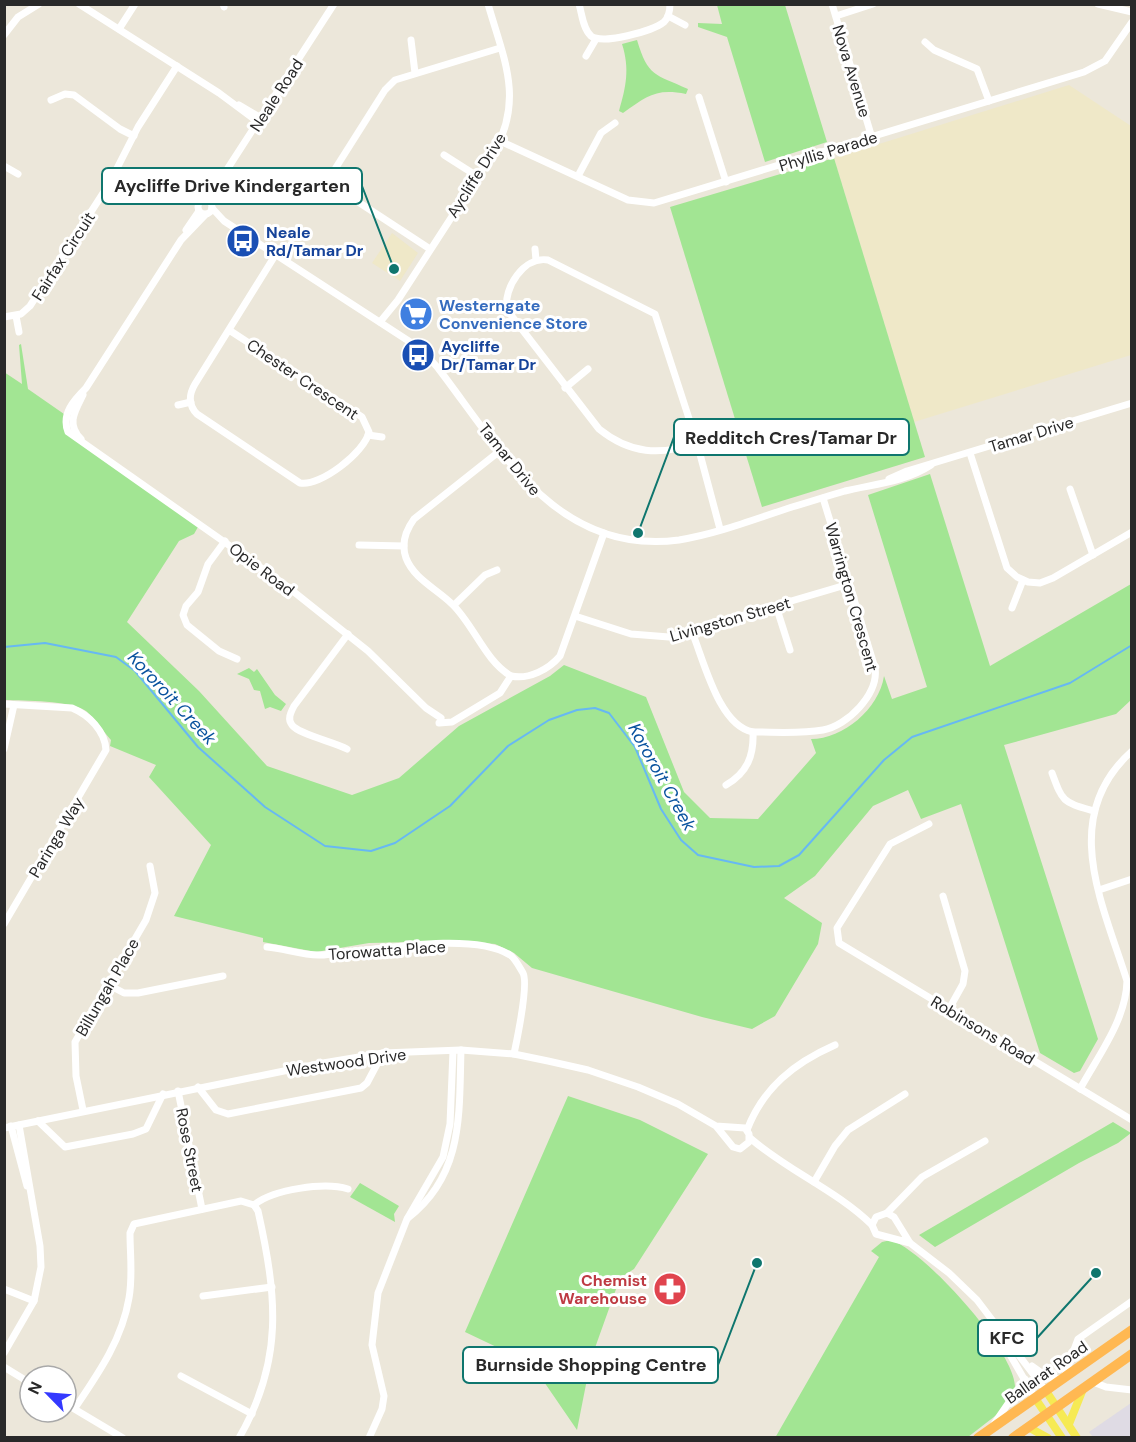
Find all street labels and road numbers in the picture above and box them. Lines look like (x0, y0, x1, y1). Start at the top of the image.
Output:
street label: Nova Avenue (828, 22, 876, 120)
street label: Neale Road (245, 55, 308, 136)
street label: Phyllis Parade (776, 127, 880, 176)
street label: Aycliffe Drive (442, 129, 511, 222)
street label: Fairfax Circuit (27, 208, 100, 305)
street label: Chester Crescent (243, 334, 363, 425)
street label: Tamar Drive (986, 412, 1076, 457)
street label: Tamar Drive (474, 419, 545, 500)
street label: Warrington Crescent (820, 520, 883, 674)
street label: Opie Road (225, 538, 299, 601)
street label: Livingston Street (667, 592, 793, 647)
street label: Paringa Way (24, 793, 89, 881)
street label: Billungah Place (71, 934, 144, 1040)
street label: Torowatta Place (328, 936, 446, 965)
street label: Robinsons Road (927, 991, 1039, 1070)
street label: Westwood Drive (285, 1044, 407, 1081)
street label: Rose Street (171, 1106, 208, 1194)
street label: Ballarat Road (1001, 1336, 1092, 1409)

